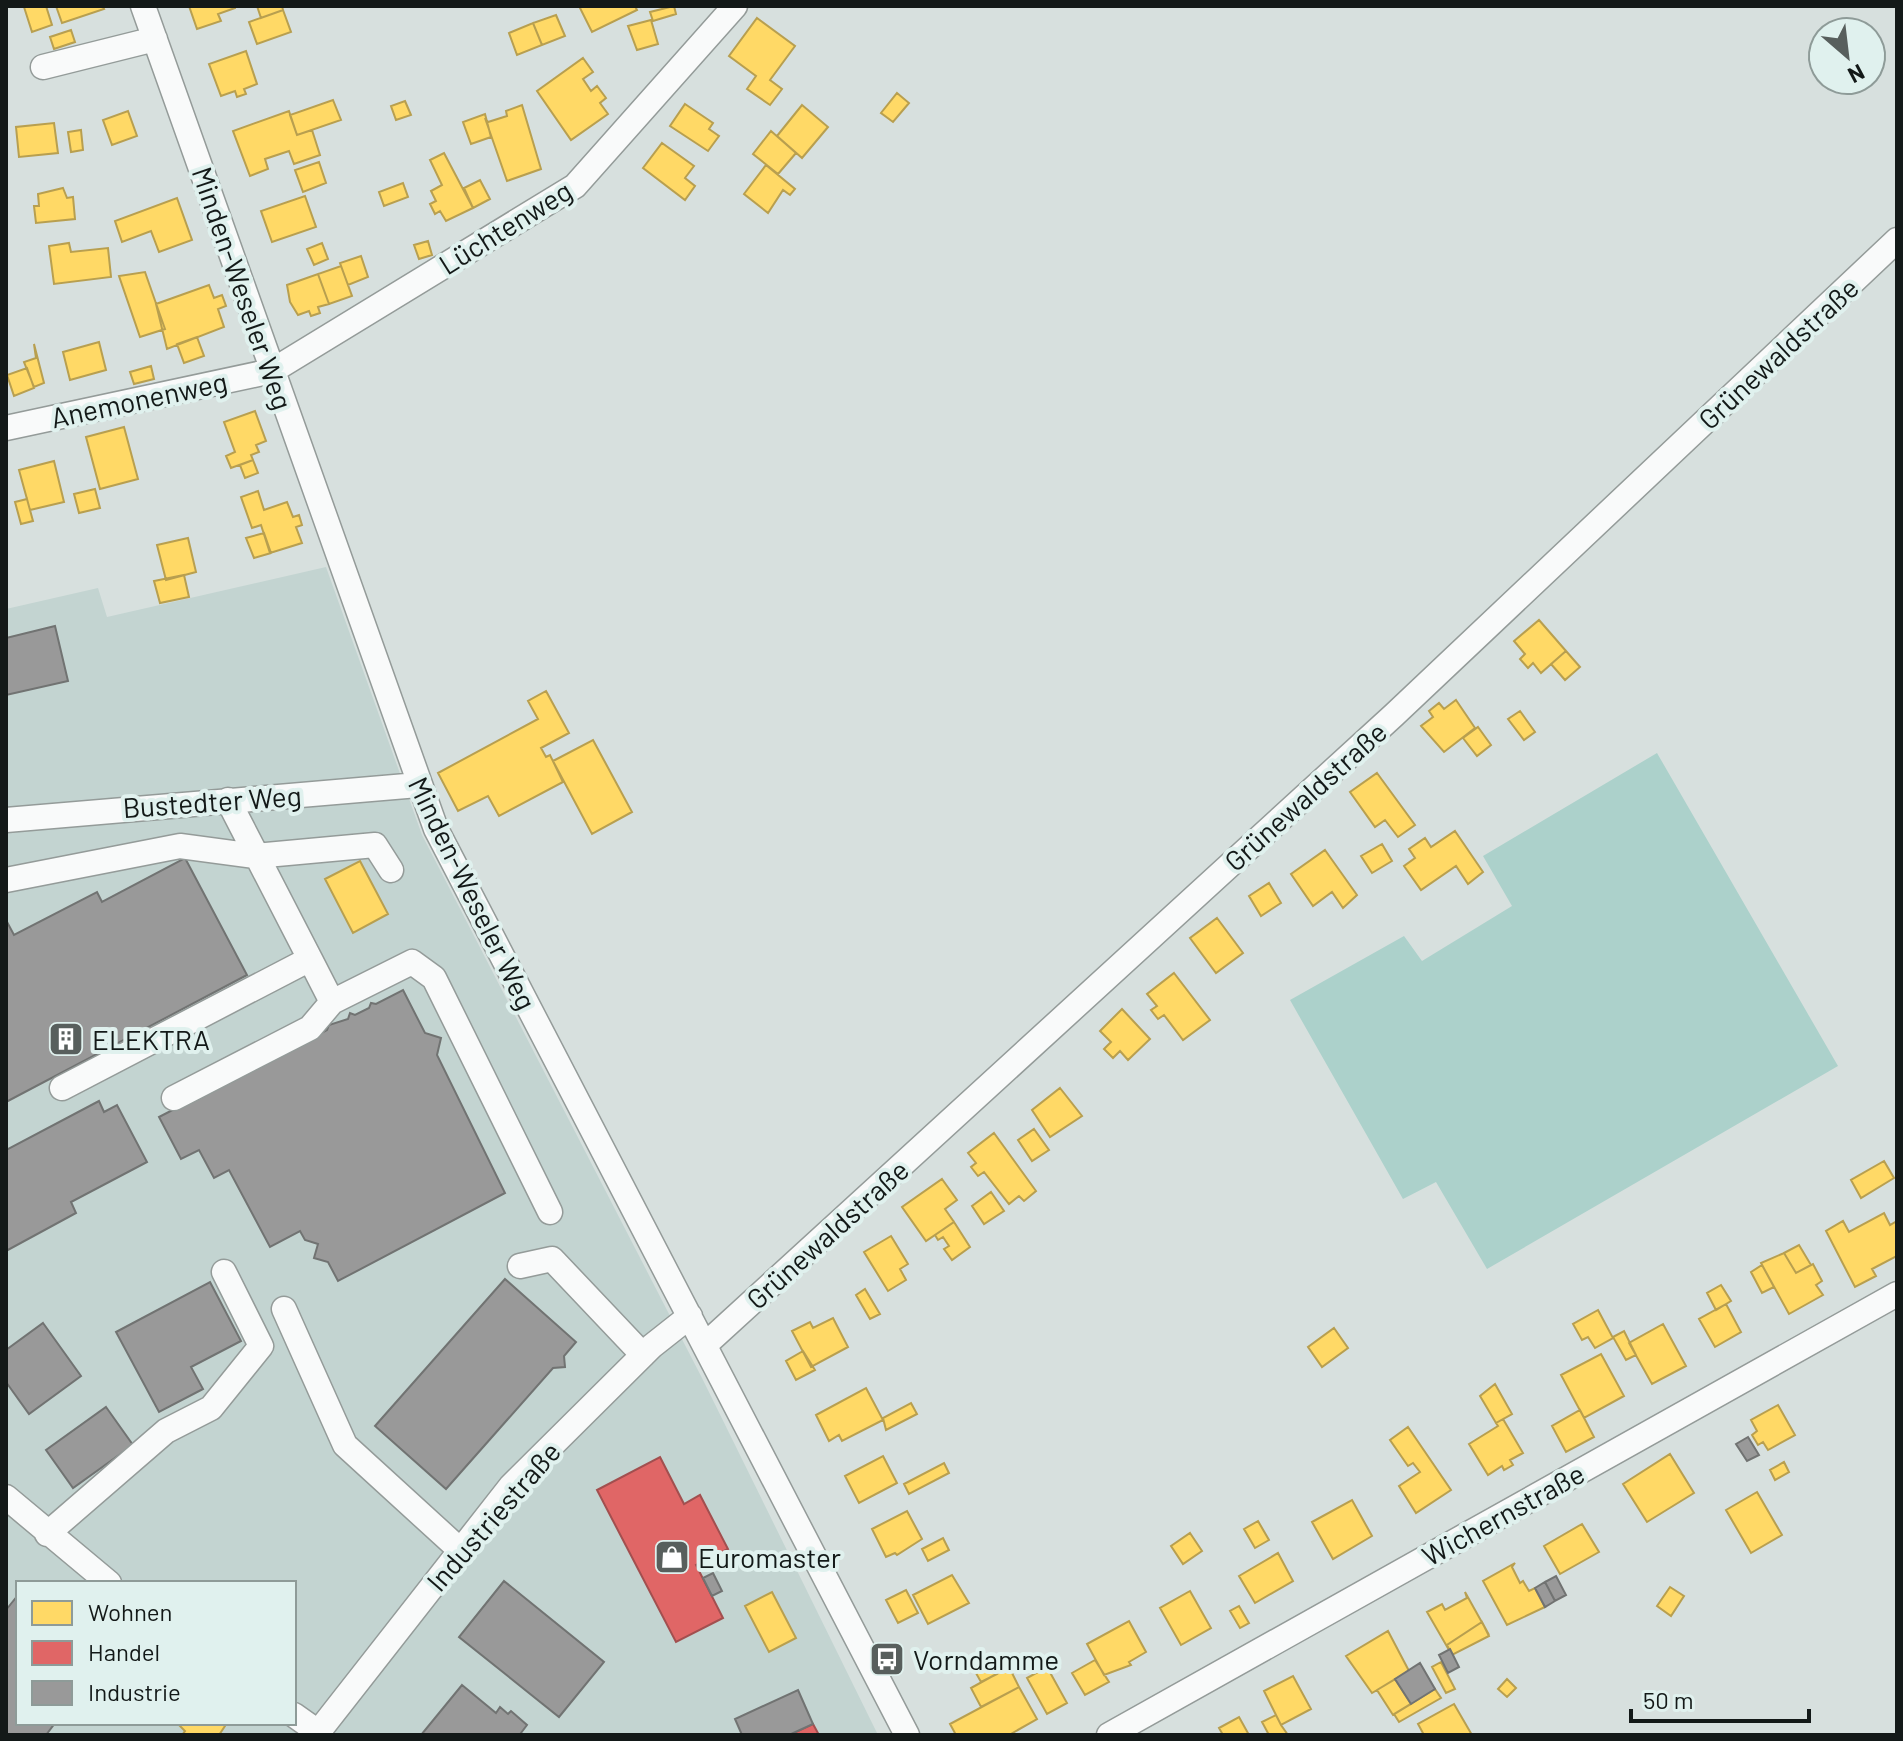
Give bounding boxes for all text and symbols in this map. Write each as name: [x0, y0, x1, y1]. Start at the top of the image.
north arrow: [1807, 16, 1887, 96]
text: N: [1844, 60, 1869, 89]
street label: Minden-Weseler Weg: [185, 162, 301, 414]
street label: Lüchtenweg: [432, 173, 578, 281]
street label: Grünewaldstraße: [1691, 270, 1865, 436]
street label: Anemonenweg: [48, 364, 230, 434]
street label: Grünewaldstraße: [1217, 714, 1393, 878]
street label: Minden-Weseler Weg: [402, 771, 544, 1015]
street label: Bustedter Weg: [121, 778, 303, 824]
building icon: ELEKTRA: [47, 1020, 85, 1058]
place label: ELEKTRA: [92, 1022, 210, 1056]
street label: Grünewaldstraße: [739, 1152, 915, 1316]
street label: Industriestraße: [419, 1434, 567, 1598]
street label: Wichernstraße: [1416, 1455, 1590, 1573]
shop icon: Euromaster: [653, 1538, 691, 1576]
place label: Euromaster: [698, 1540, 841, 1574]
legend: [16, 1581, 296, 1725]
text: Wohnen: [88, 1597, 172, 1626]
text: Handel: [88, 1637, 160, 1666]
bus stop icon: Vorndamme: [868, 1640, 906, 1678]
place label: Vorndamme: [913, 1642, 1059, 1676]
scale bar: [1631, 1673, 1809, 1723]
text: Industrie: [88, 1677, 181, 1706]
text: 50 m: [1643, 1685, 1694, 1714]

